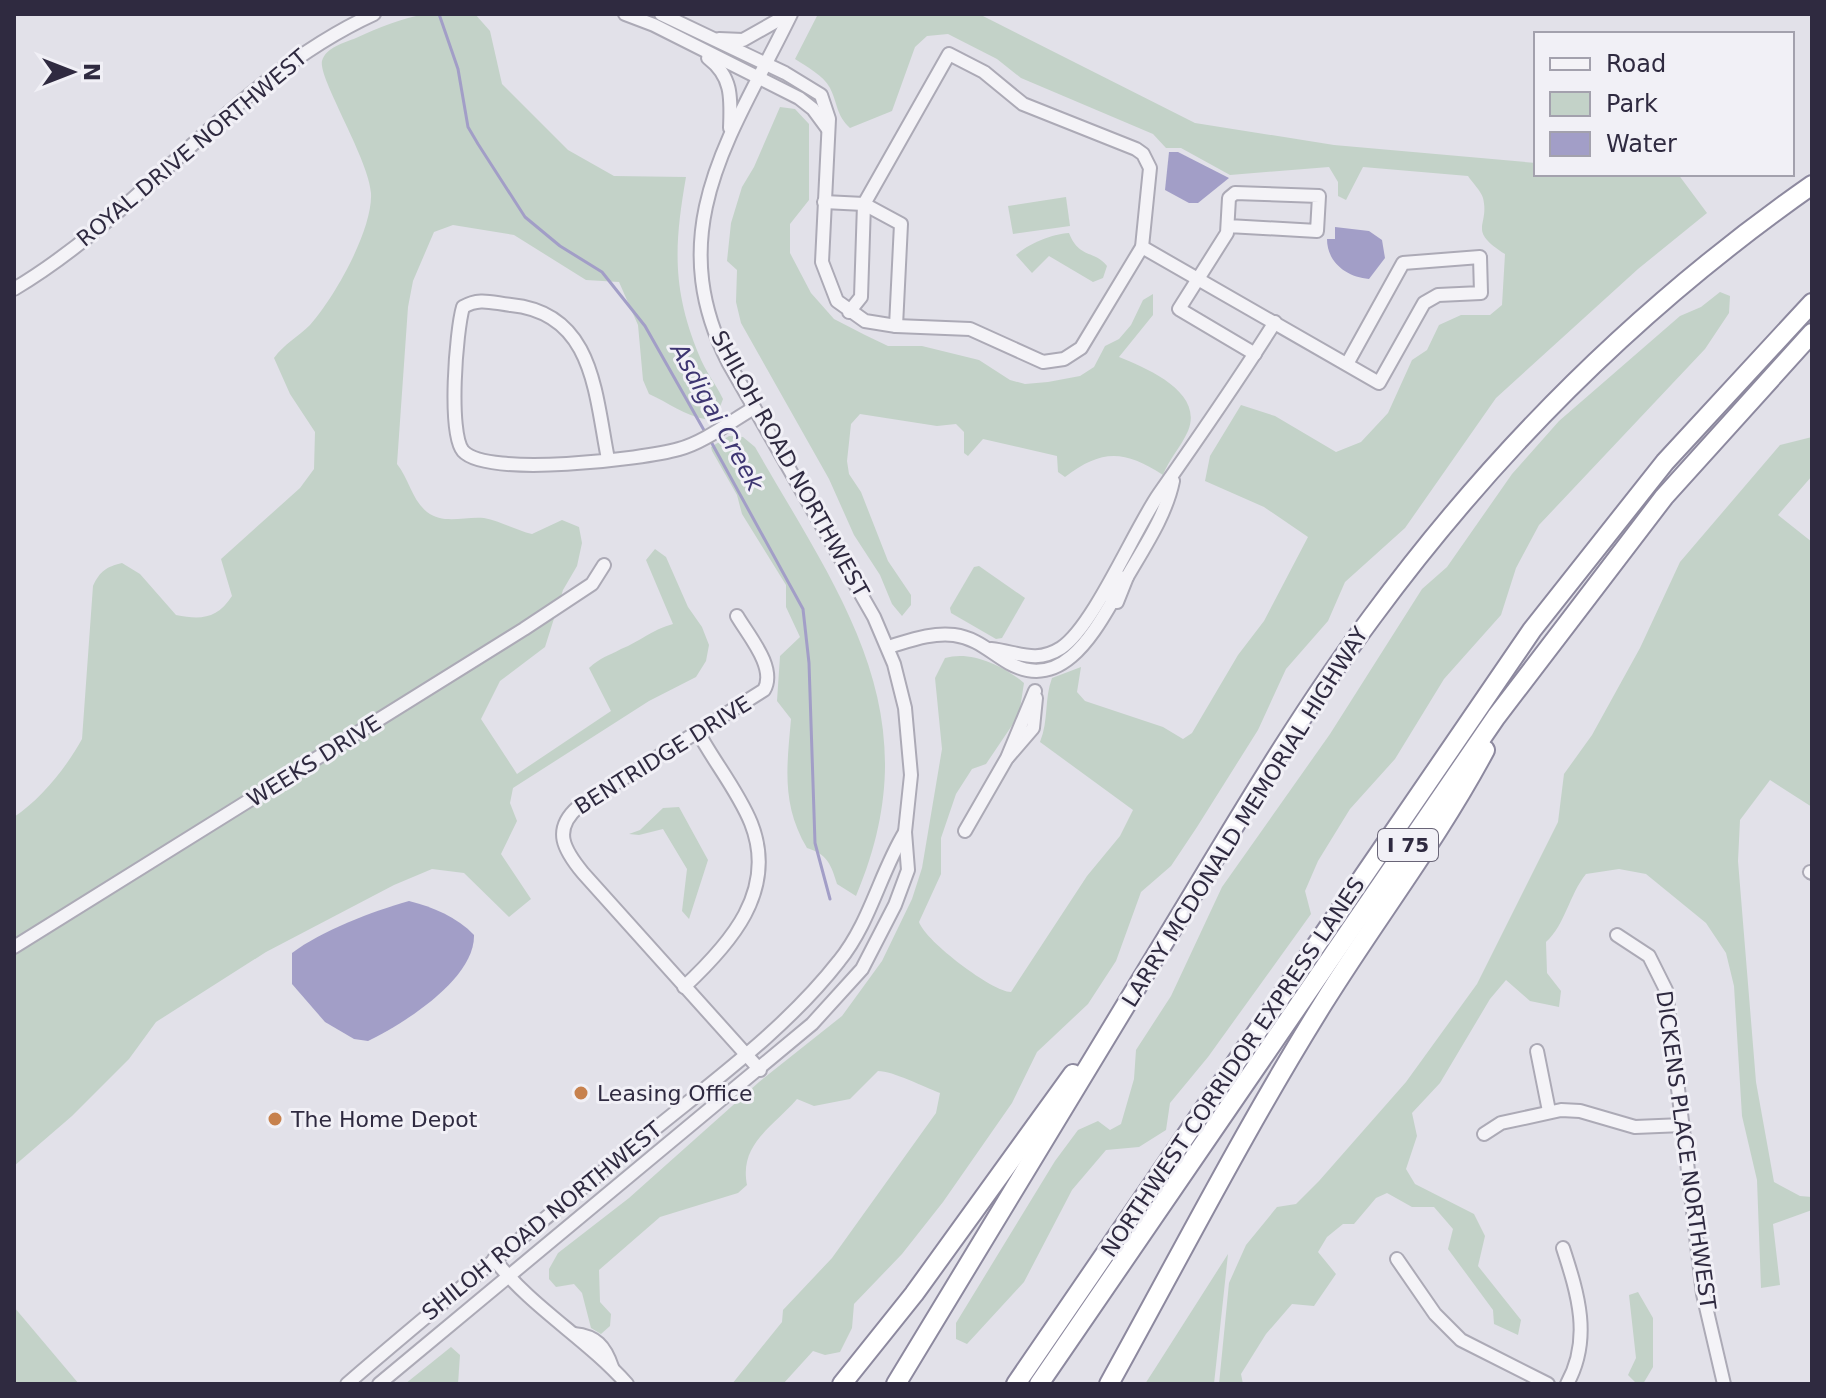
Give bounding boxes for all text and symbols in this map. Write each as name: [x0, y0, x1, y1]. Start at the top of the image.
north arrow: [32, 32, 112, 112]
legend: [1534, 32, 1794, 176]
street label: ROYAL DRIVE NORTHWEST: [71, 44, 313, 252]
text: Road: [1606, 50, 1666, 78]
text: Park: [1606, 90, 1658, 118]
text: Water: [1606, 130, 1677, 158]
street label: SHILOH ROAD NORTHWEST: [706, 326, 874, 602]
water label: Asdigai Creek: [664, 336, 770, 497]
street label: LARRY MCDONALD MEMORIAL HIGHWAY: [1117, 622, 1373, 1011]
street label: BENTRIDGE DRIVE: [570, 691, 756, 819]
street label: WEEKS DRIVE: [243, 710, 385, 812]
road number: I 75: [1378, 829, 1438, 861]
street label: NORTHWEST CORRIDOR EXPRESS LANES: [1096, 873, 1370, 1261]
street label: DICKENS PLACE NORTHWEST: [1651, 989, 1721, 1312]
place label: Leasing Office: [597, 1081, 753, 1106]
marker: Leasing Office: [572, 1084, 590, 1102]
place label: The Home Depot: [290, 1107, 478, 1132]
marker: The Home Depot: [266, 1110, 284, 1128]
street label: SHILOH ROAD NORTHWEST: [417, 1116, 667, 1325]

